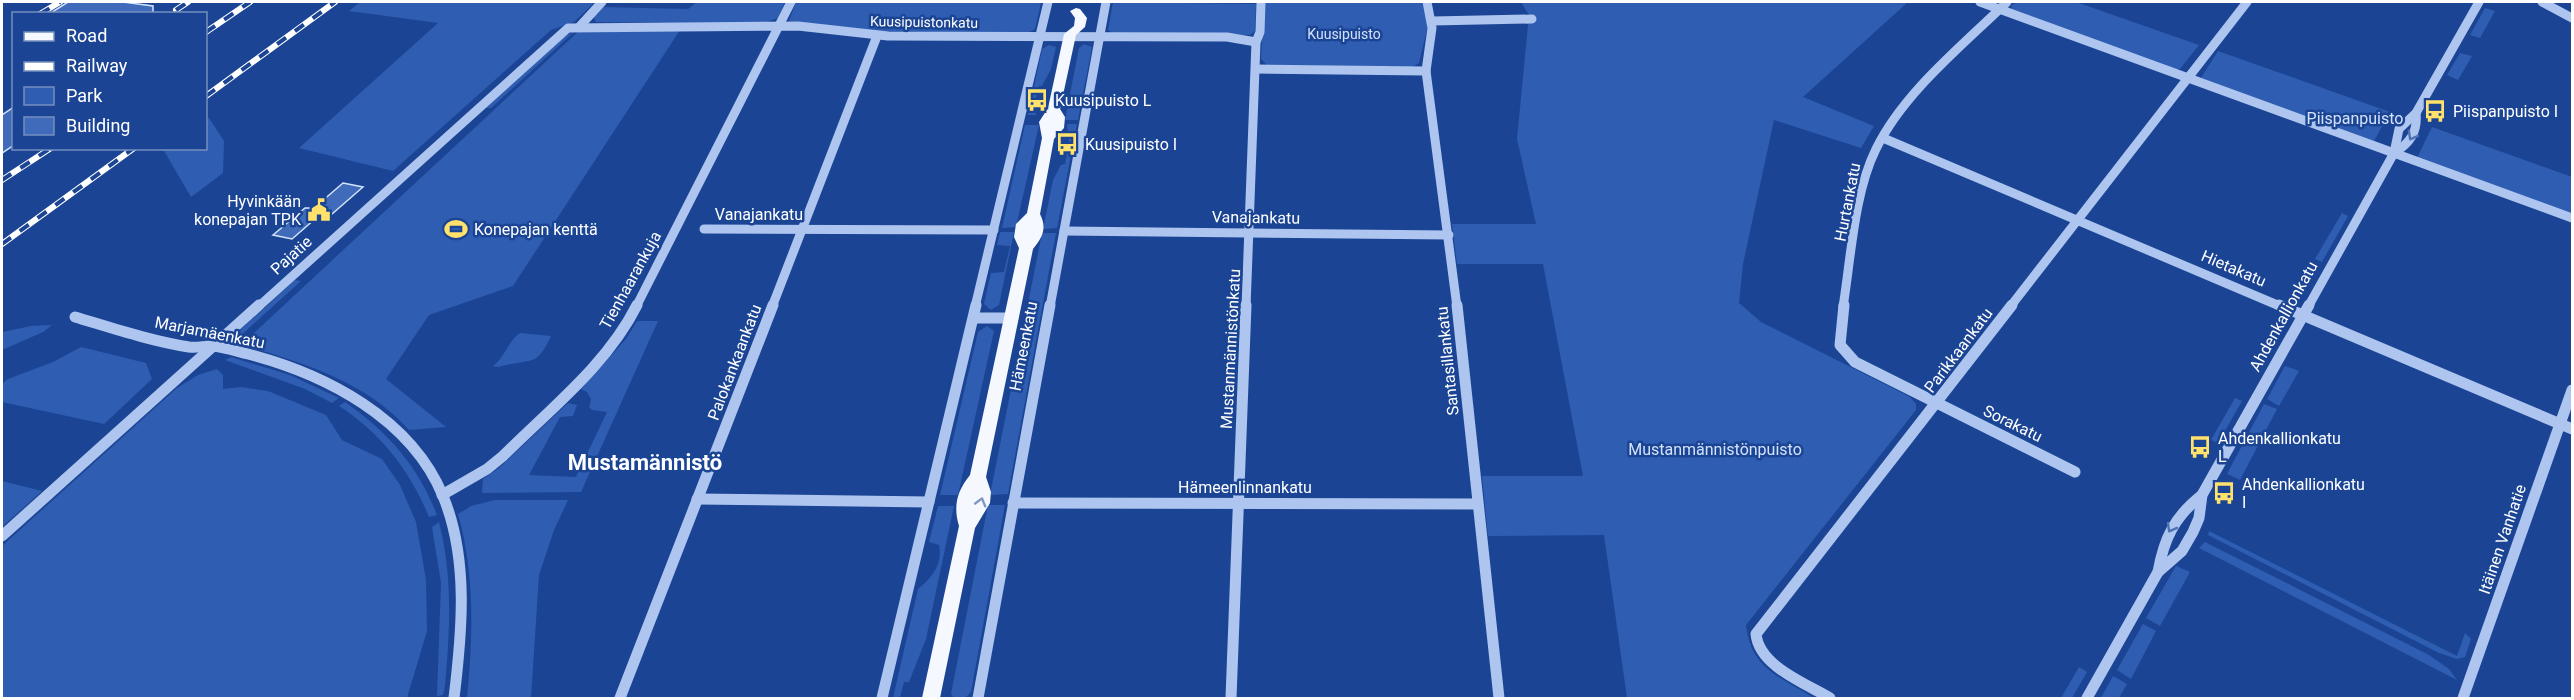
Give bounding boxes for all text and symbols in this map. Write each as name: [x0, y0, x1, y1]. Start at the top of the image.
legend: [12, 12, 207, 150]
street label: Kuusipuistonkatu: [870, 13, 978, 31]
text: Road: [66, 25, 107, 46]
park label: Kuusipuisto: [1307, 26, 1381, 42]
text: Railway: [66, 55, 128, 76]
text: Park: [66, 85, 103, 106]
bus stop icon: Kuusipuisto L: [1024, 87, 1050, 113]
place label: Kuusipuisto L: [1055, 91, 1152, 110]
bus stop icon: Piispanpuisto I: [2422, 98, 2448, 124]
place label: Piispanpuisto I: [2453, 102, 2558, 121]
park label: Piispanpuisto: [2307, 109, 2403, 128]
text: Building: [66, 115, 130, 136]
one-way arrow: [2408, 130, 2419, 140]
bus stop icon: Kuusipuisto I: [1054, 131, 1080, 157]
place label: Kuusipuisto I: [1085, 135, 1177, 154]
street label: Hurtankatu: [1831, 161, 1864, 243]
place label: Hyvinkään konepajan TPK: [194, 192, 302, 229]
public building icon: Hyvinkään konepajan TPK: [306, 197, 332, 223]
street label: Vanajankatu: [715, 205, 803, 224]
street label: Vanajankatu: [1212, 207, 1300, 228]
sports icon: Konepajan kenttä: [443, 216, 469, 242]
place label: Konepajan kenttä: [474, 220, 598, 239]
street label: Tienhaarankuja: [596, 228, 665, 333]
street label: Pajatie: [267, 232, 316, 279]
street label: Hietakatu: [2199, 246, 2269, 291]
street label: Ahdenkallionkatu: [2245, 258, 2322, 375]
street label: Mustanmännistönkatu: [1217, 268, 1244, 430]
street label: Hämeenkatu: [1005, 300, 1041, 392]
street label: Palokankaankatu: [704, 302, 765, 423]
street label: Parikkaankatu: [1920, 304, 1996, 396]
street label: Santasillankatu: [1432, 306, 1463, 416]
street label: Marjamäenkatu: [153, 313, 266, 352]
street label: Sorakatu: [1980, 401, 2045, 446]
place label: Ahdenkallionkatu L: [2218, 429, 2341, 466]
bus stop icon: Ahdenkallionkatu L: [2187, 434, 2213, 460]
park label: Mustanmännistönpuisto: [1628, 440, 1802, 459]
district label: Mustamännistö: [568, 450, 722, 475]
place label: Ahdenkallionkatu I: [2242, 475, 2365, 512]
street label: Hämeenlinnankatu: [1178, 478, 1312, 497]
bus stop icon: Ahdenkallionkatu I: [2211, 480, 2237, 506]
street label: Itäinen Vanhatie: [2475, 482, 2530, 597]
one-way arrow: [974, 498, 986, 508]
one-way arrow: [2166, 522, 2178, 532]

